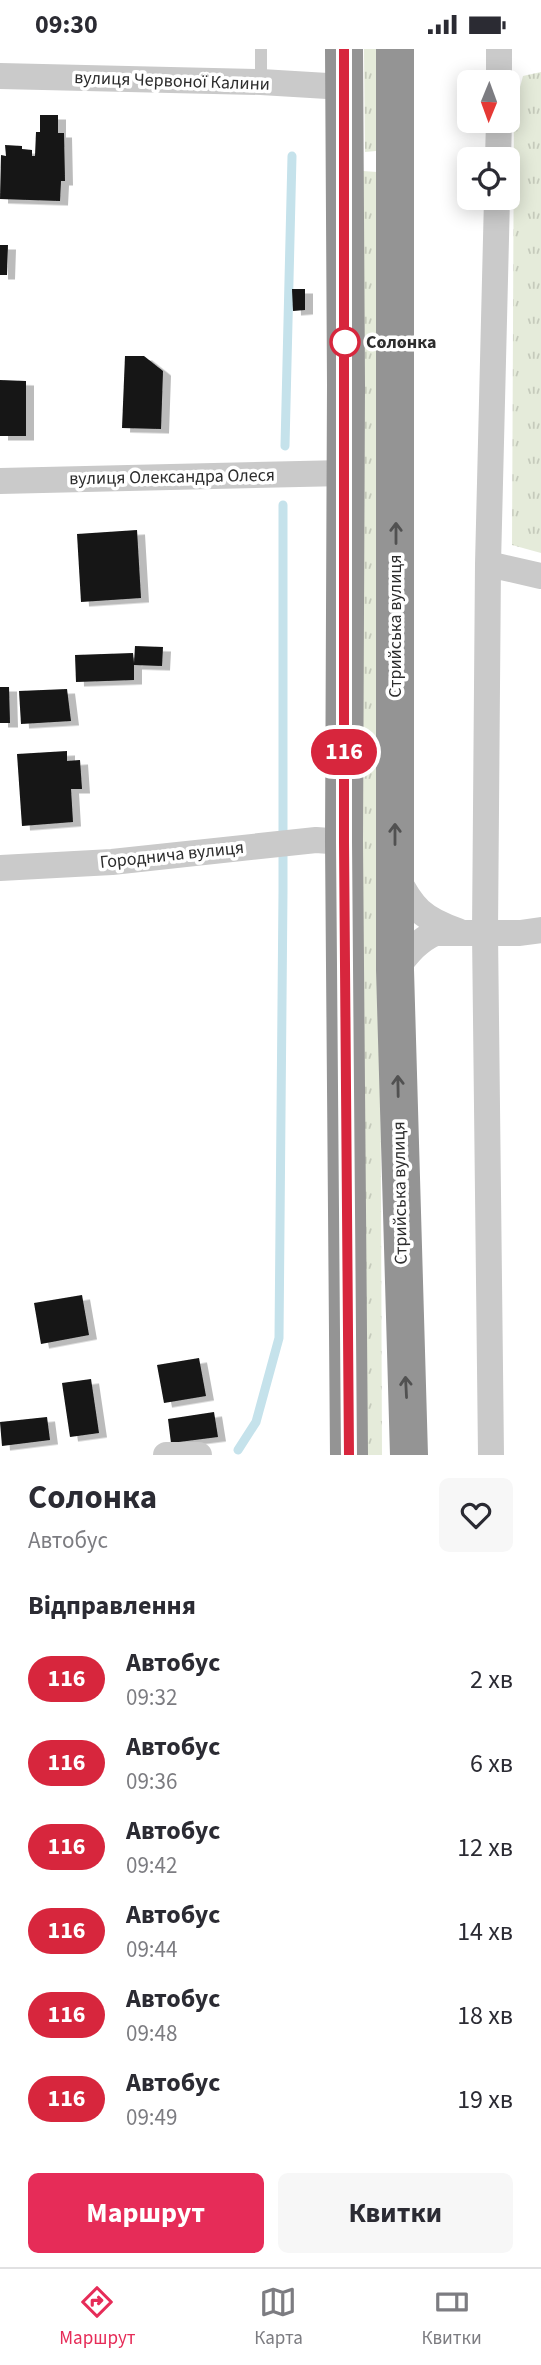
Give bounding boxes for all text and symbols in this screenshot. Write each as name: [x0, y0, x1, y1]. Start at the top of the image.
text: 09:30: [35, 6, 98, 43]
street label: вулиця Червоної Калини: [74, 65, 270, 97]
north arrow: [457, 70, 520, 133]
map controls: [457, 70, 520, 210]
button: locate: [457, 147, 520, 210]
marker: Солонка: [330, 327, 360, 357]
place label: Солонка: [366, 330, 436, 355]
street label: вулиця Олександра Олеся: [69, 463, 275, 491]
one-way arrow: [389, 522, 403, 545]
street label: Стрийська вулиця: [383, 554, 408, 698]
line badge: 116: [304, 729, 384, 775]
text: 116: [325, 734, 363, 769]
one-way arrow: [388, 823, 402, 846]
street label: Городнича вулиця: [99, 835, 245, 875]
one-way arrow: [391, 1075, 404, 1098]
street label: Стрийська вулиця: [386, 1121, 414, 1265]
one-way arrow: [399, 1376, 412, 1399]
text: Солонка: [28, 1474, 157, 1521]
button: heart: [439, 1478, 513, 1552]
text: Автобус: [28, 1524, 108, 1557]
text: Відправлення: [28, 1587, 196, 1624]
text: Автобус: [126, 1644, 220, 1681]
text: 116: [47, 1661, 86, 1696]
text: 2 хв: [470, 1661, 513, 1698]
text: 09:32: [126, 1681, 177, 1714]
text: Автобус: [126, 1728, 220, 1765]
text: 116: [47, 1745, 86, 1780]
text: 6 хв: [470, 1745, 513, 1782]
text: 09:36: [126, 1765, 177, 1798]
text: Автобус: [126, 1812, 220, 1849]
text: 116: [47, 1829, 86, 1864]
text: 12 хв: [457, 1829, 513, 1866]
text: 09:42: [126, 1849, 177, 1882]
text: Автобус: [126, 1896, 220, 1933]
text: 116: [47, 1913, 86, 1948]
text: 14 хв: [457, 1913, 513, 1950]
text: 09:44: [126, 1933, 177, 1966]
text: Автобус: [126, 1980, 220, 2017]
text: 116: [47, 1997, 86, 2032]
text: 18 хв: [457, 1997, 513, 2034]
text: 09:48: [126, 2017, 177, 2050]
text: Автобус: [126, 2064, 220, 2101]
text: 116: [47, 2081, 86, 2116]
text: 19 хв: [457, 2081, 513, 2118]
text: 09:49: [126, 2101, 177, 2134]
button: Маршрут: [28, 2173, 264, 2253]
button: Квитки: [278, 2173, 513, 2253]
tab: Маршрут: [59, 2283, 136, 2352]
tab: Карта: [254, 2283, 303, 2352]
tab: Квитки: [421, 2283, 482, 2352]

